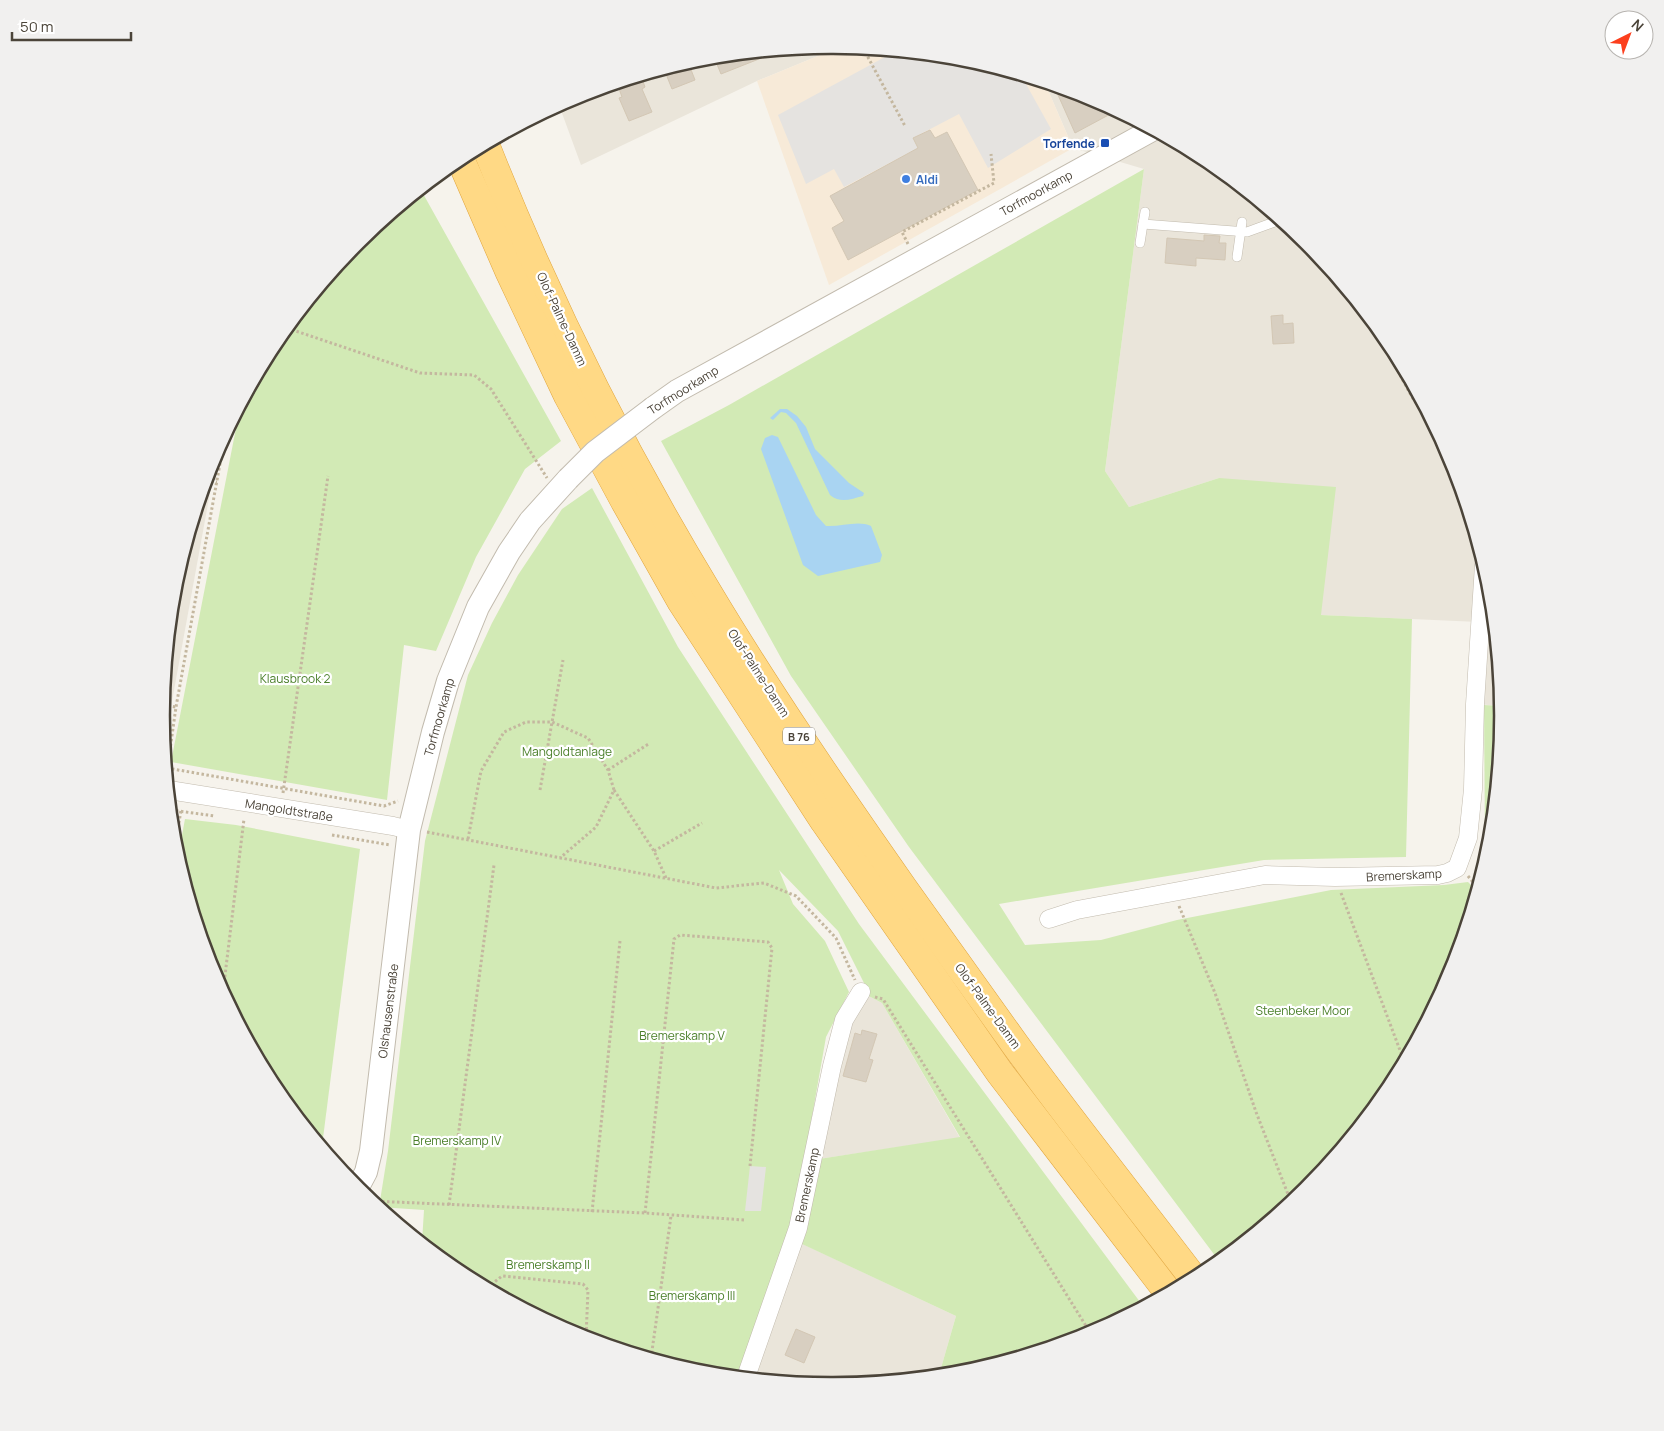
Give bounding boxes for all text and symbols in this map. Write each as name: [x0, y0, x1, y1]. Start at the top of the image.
scale bar: [12, 10, 131, 42]
north arrow: [1604, 10, 1654, 60]
text: N: [1628, 15, 1648, 35]
text: 50 m: [20, 16, 54, 37]
place label: Torfende: [1043, 135, 1095, 152]
marker: Torfende: [1099, 137, 1111, 149]
street label: Torfmoorkamp: [997, 166, 1075, 220]
place label: Aldi: [916, 171, 938, 188]
marker: Aldi: [900, 173, 912, 185]
street label: Olof-Palme-Damm: [533, 269, 591, 369]
street label: Torfmoorkamp: [644, 361, 722, 419]
street label: Olof-Palme-Damm: [724, 626, 794, 720]
park label: Klausbrook 2: [260, 670, 331, 687]
street label: Torfmoorkamp: [420, 676, 458, 758]
road number: B 76: [783, 728, 815, 744]
park label: Mangoldtanlage: [522, 743, 612, 760]
street label: Mangoldtstraße: [244, 795, 334, 825]
street label: Bremerskamp: [1366, 865, 1442, 885]
street label: Olof-Palme-Damm: [951, 960, 1025, 1052]
street label: Olshausenstraße: [374, 963, 402, 1059]
park label: Steenbeker Moor: [1255, 1002, 1351, 1019]
park label: Bremerskamp V: [639, 1027, 725, 1044]
park label: Bremerskamp IV: [413, 1132, 502, 1149]
street label: Bremerskamp: [791, 1146, 823, 1224]
park label: Bremerskamp II: [506, 1256, 590, 1273]
park label: Bremerskamp III: [649, 1287, 735, 1304]

